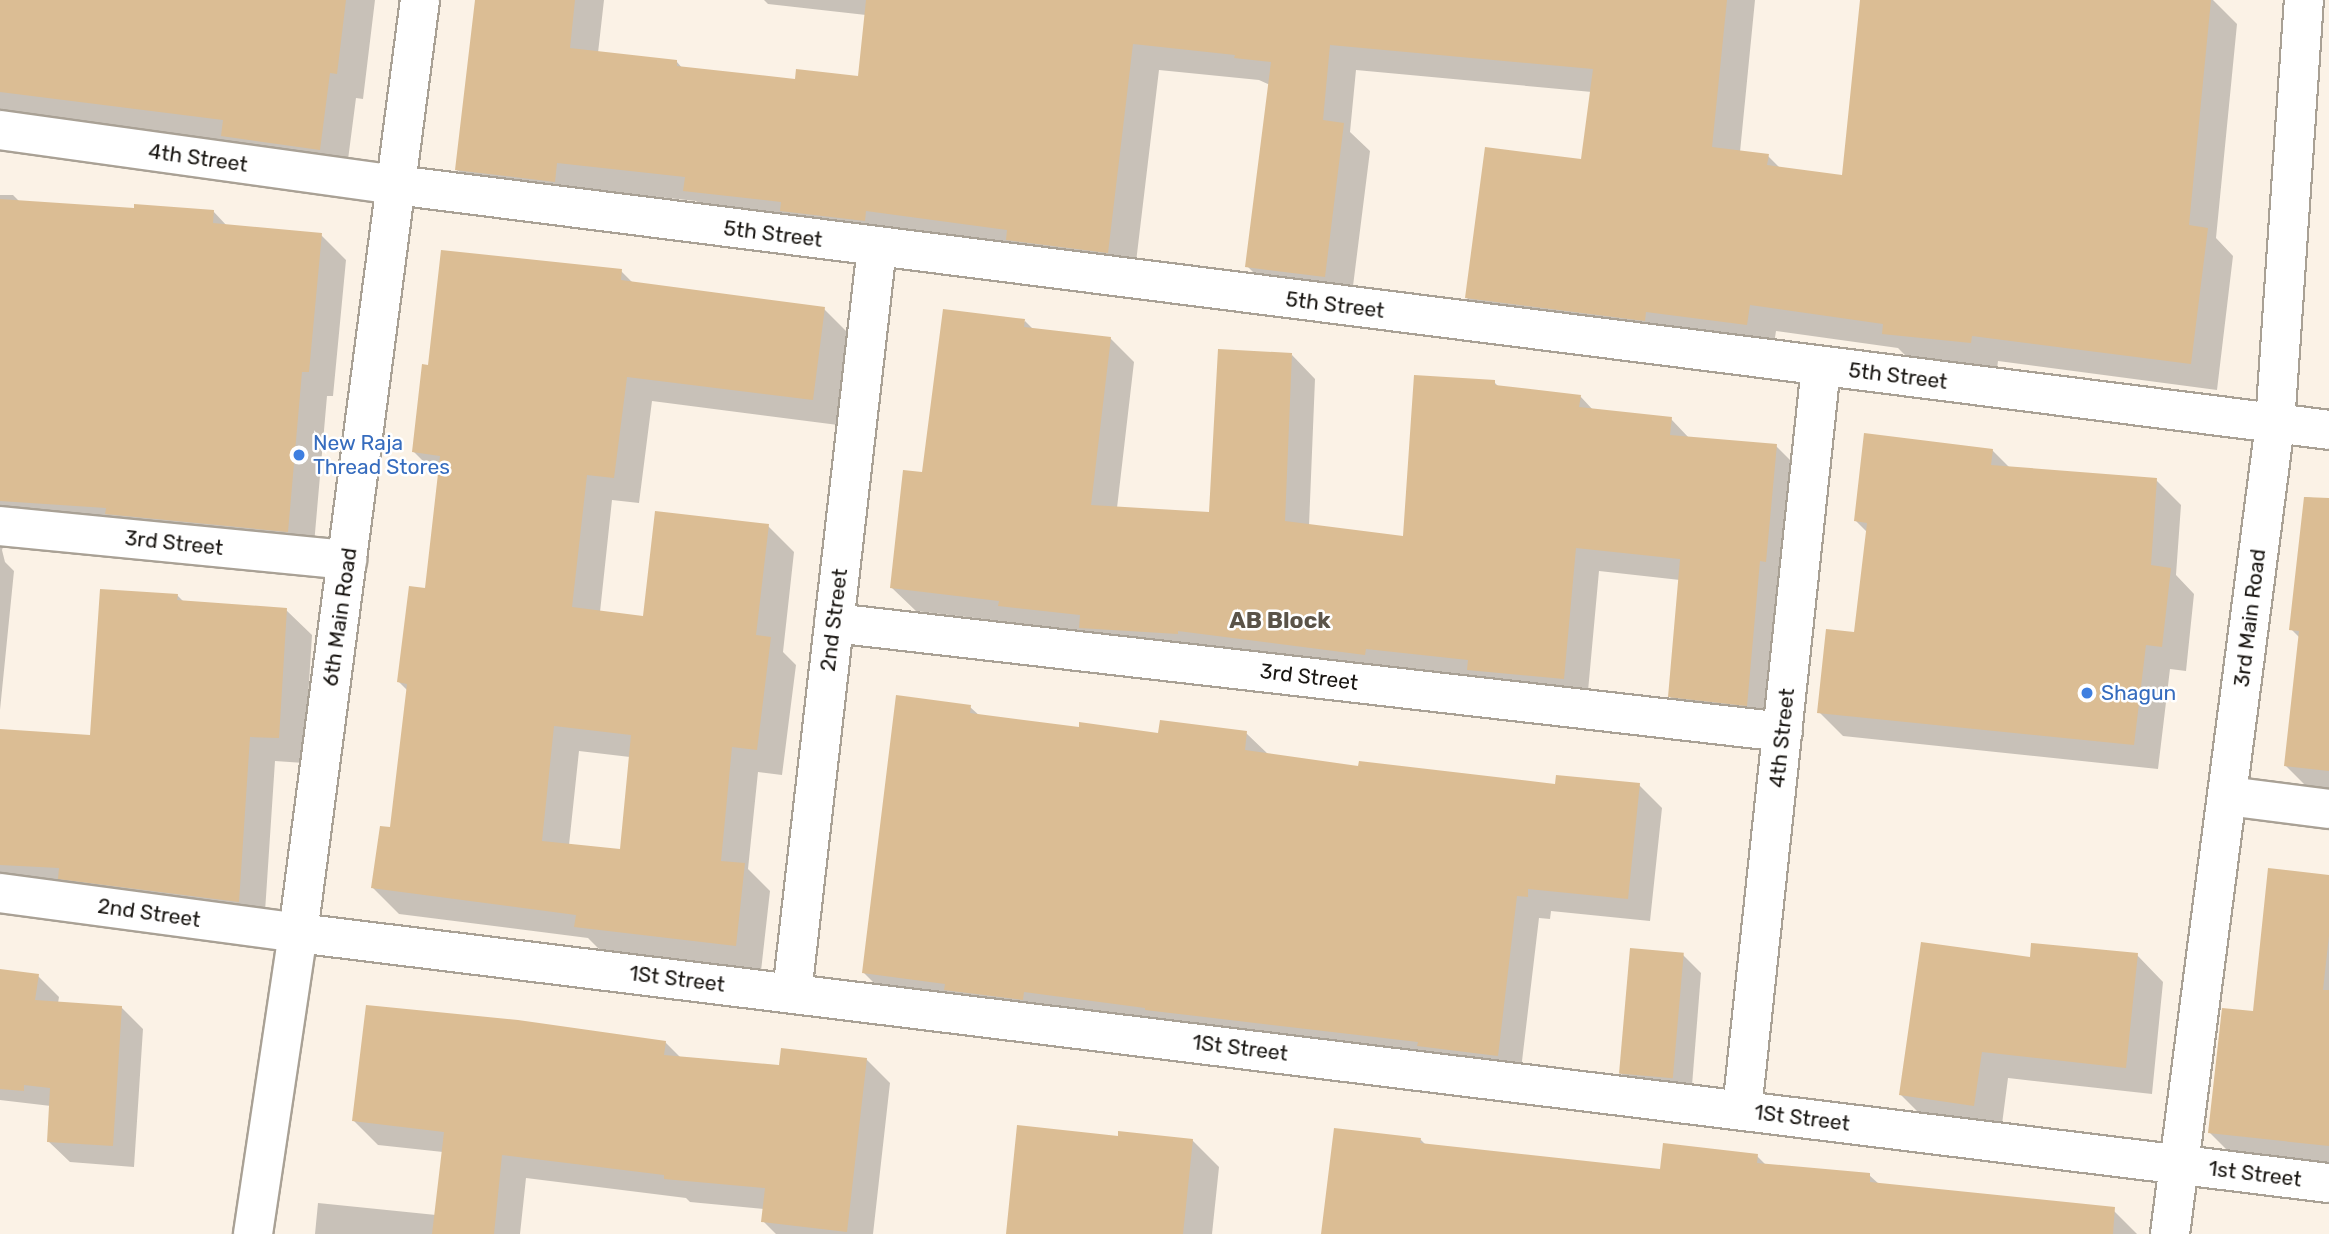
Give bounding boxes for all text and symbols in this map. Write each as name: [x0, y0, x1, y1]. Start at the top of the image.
street label: 4th Street: [147, 139, 249, 177]
street label: 5th Street: [722, 215, 824, 253]
street label: 5th Street: [1284, 286, 1386, 324]
street label: 5th Street: [1847, 357, 1949, 395]
place label: New Raja Thread Stores: [313, 430, 450, 480]
marker: New Raja Thread Stores: [291, 447, 307, 463]
street label: 3rd Street: [124, 525, 224, 561]
street label: 6th Main Road: [318, 546, 362, 688]
street label: 3rd Main Road: [2229, 547, 2271, 689]
street label: 2nd Street: [815, 567, 853, 673]
district label: AB Block: [1229, 606, 1331, 634]
street label: 3rd Street: [1258, 658, 1360, 696]
place label: Shagun: [2101, 680, 2176, 706]
marker: Shagun: [2079, 685, 2095, 701]
street label: 4th Street: [1764, 687, 1800, 789]
street label: 2nd Street: [96, 893, 202, 933]
street label: 1St Street: [628, 961, 726, 997]
street label: 1St Street: [1191, 1030, 1289, 1066]
street label: 1St Street: [1753, 1100, 1851, 1136]
street label: 1st Street: [2207, 1156, 2303, 1192]

